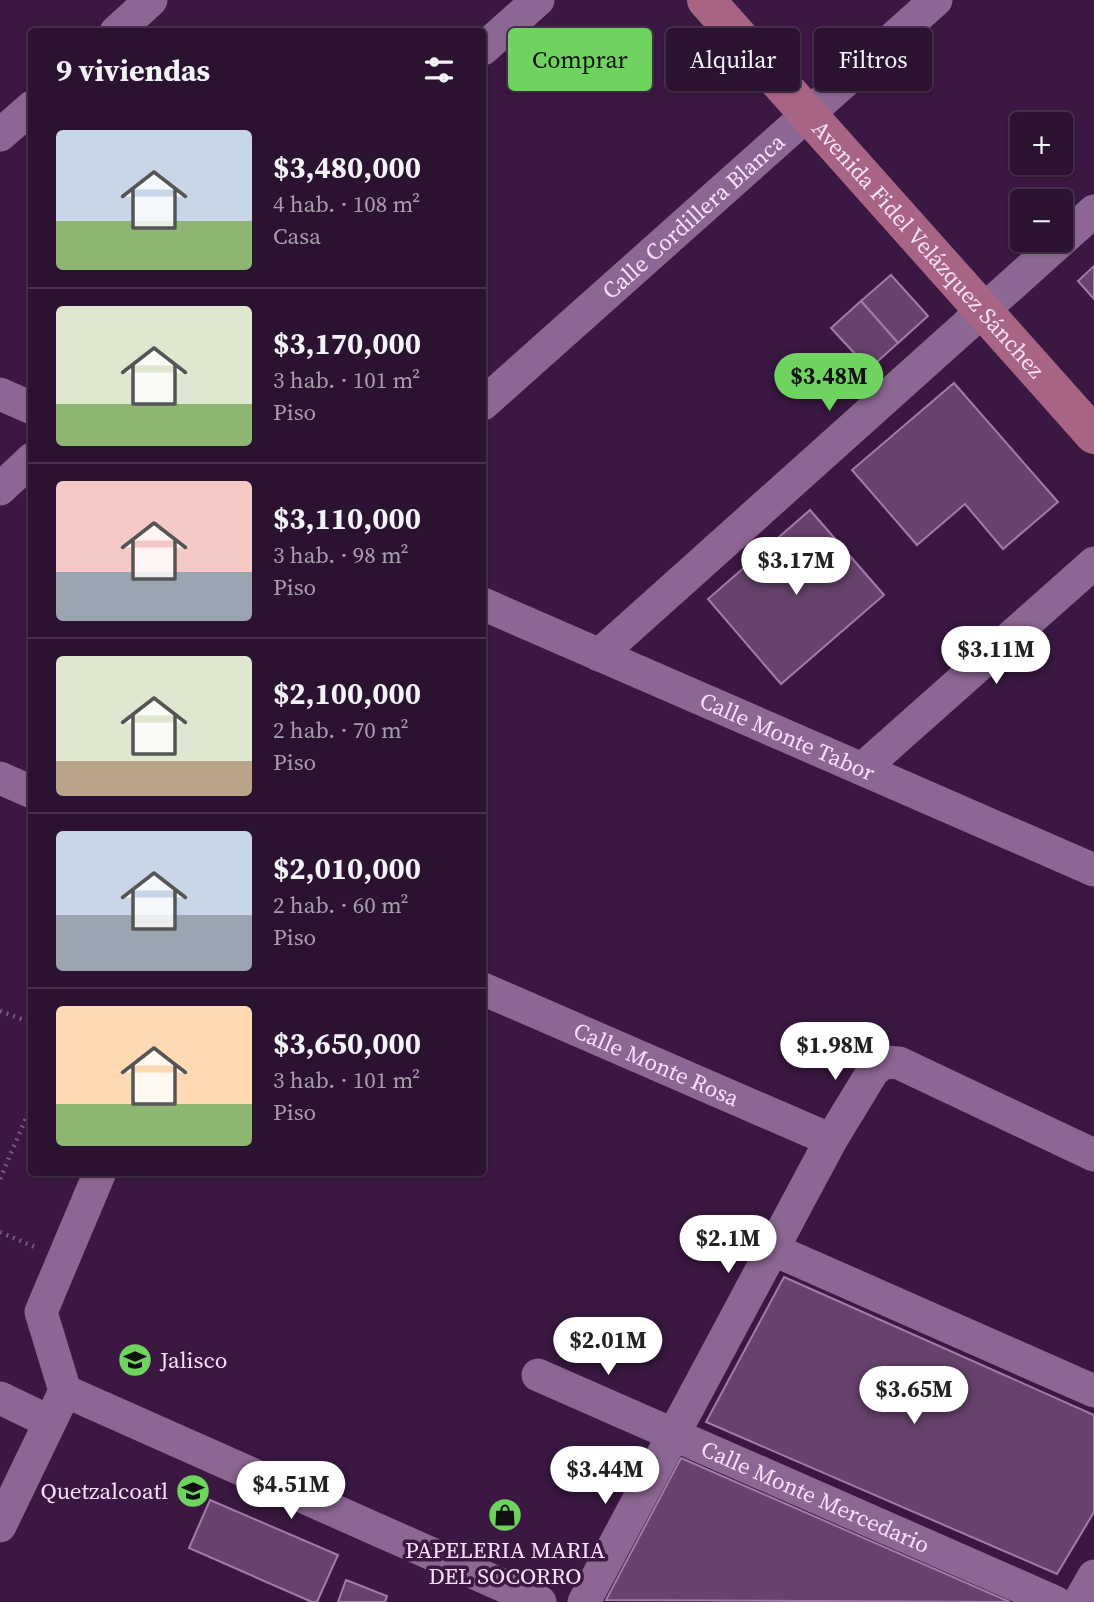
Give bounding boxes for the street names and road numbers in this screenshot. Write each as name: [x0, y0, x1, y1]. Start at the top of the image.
street label: Avenida Fidel Velázquez Sánchez: [805, 113, 1052, 385]
street label: Calle Cordillera Blanca: [595, 126, 792, 306]
street label: Calle Monte Tabor: [695, 684, 880, 789]
street label: Calle Monte Rosa: [569, 1014, 744, 1114]
street label: Calle Monte Mercedario: [696, 1433, 935, 1561]

